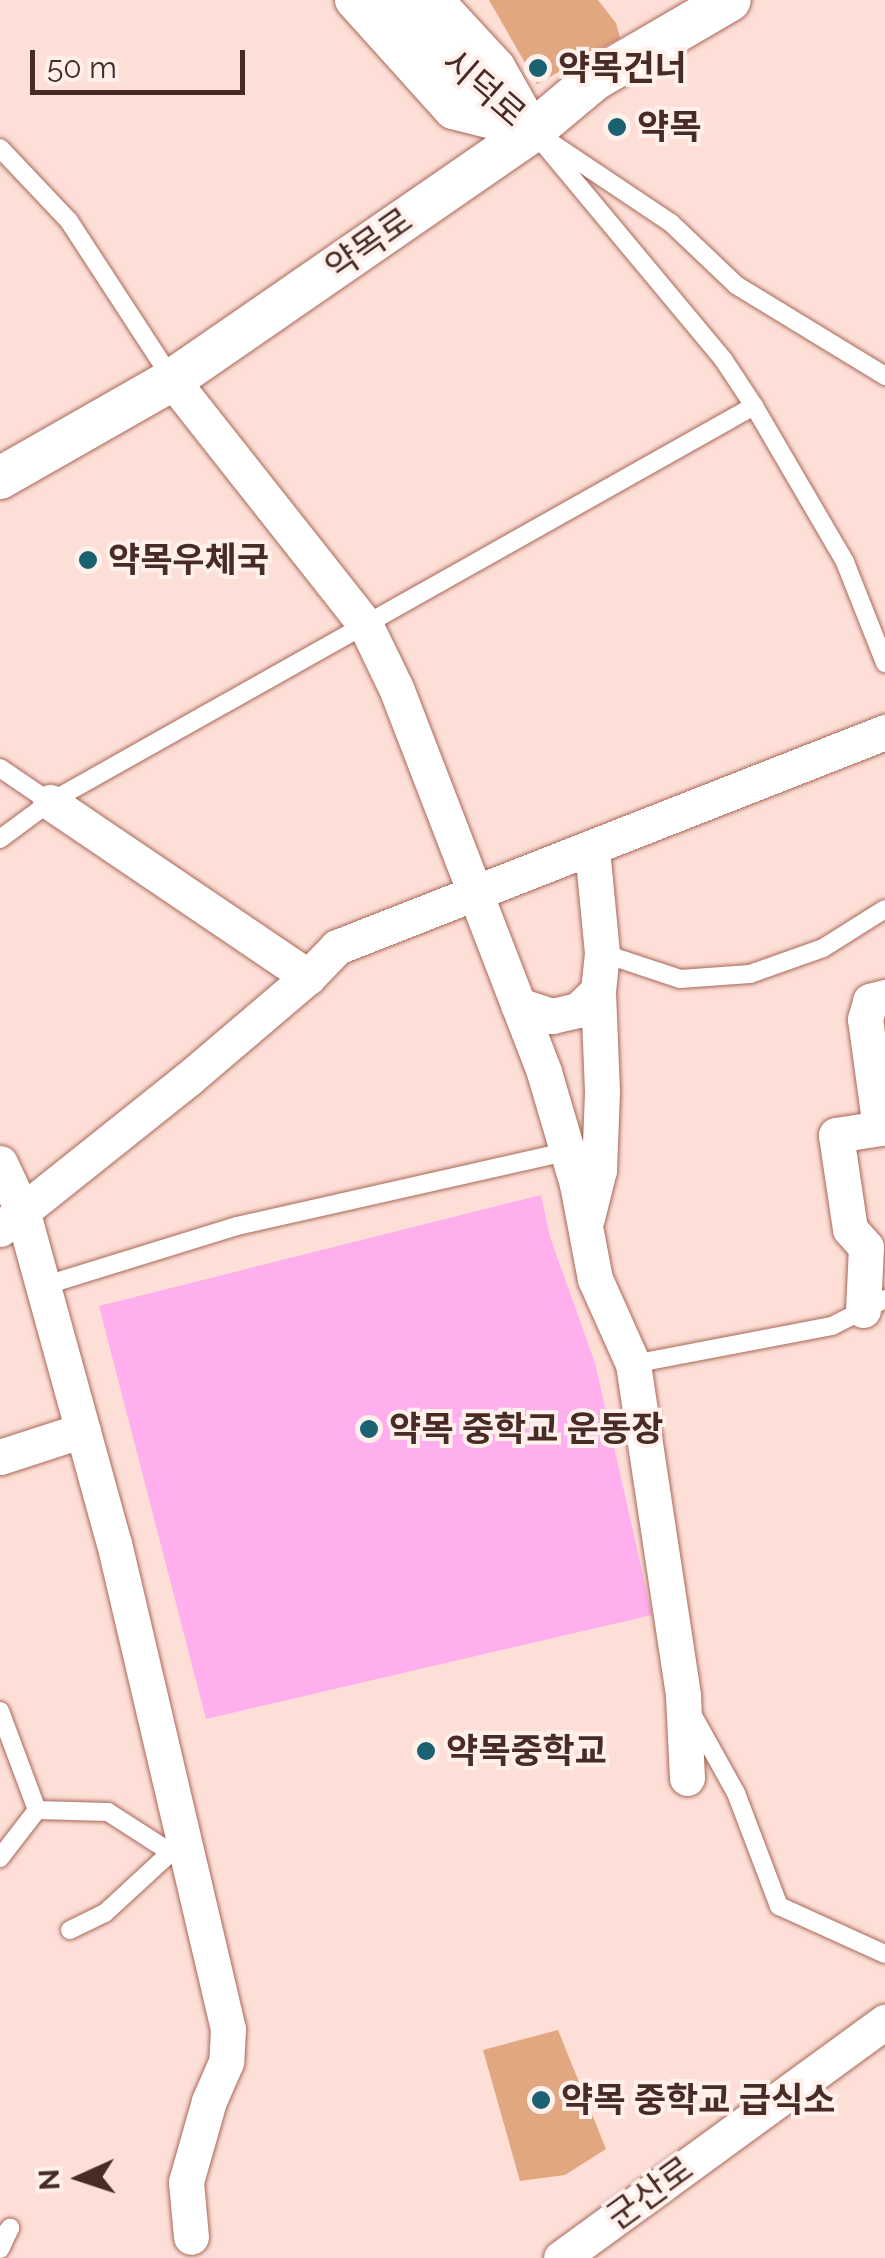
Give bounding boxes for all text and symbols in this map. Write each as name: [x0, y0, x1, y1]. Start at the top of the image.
scale bar: [35, 30, 250, 92]
street label: 시덕로: [434, 40, 534, 136]
place label: 약목건너: [558, 47, 687, 89]
text: 50 m: [47, 50, 117, 85]
marker: 약목건너: [527, 57, 549, 79]
place label: 약목: [637, 106, 701, 148]
marker: 약목: [606, 116, 628, 138]
street label: 약목로: [317, 199, 421, 289]
place label: 약목우체국: [108, 539, 269, 581]
marker: 약목우체국: [77, 549, 99, 571]
place label: 약목 중학교 운동장: [389, 1408, 663, 1450]
marker: 약목 중학교 운동장: [358, 1418, 380, 1440]
place label: 약목중학교: [446, 1730, 607, 1772]
marker: 약목중학교: [415, 1740, 437, 1762]
place label: 약목 중학교 급식소: [561, 2079, 835, 2121]
marker: 약목 중학교 급식소: [530, 2089, 552, 2111]
north arrow: [30, 2128, 130, 2228]
street label: 군산로: [599, 2148, 701, 2238]
text: N: [33, 2168, 67, 2191]

